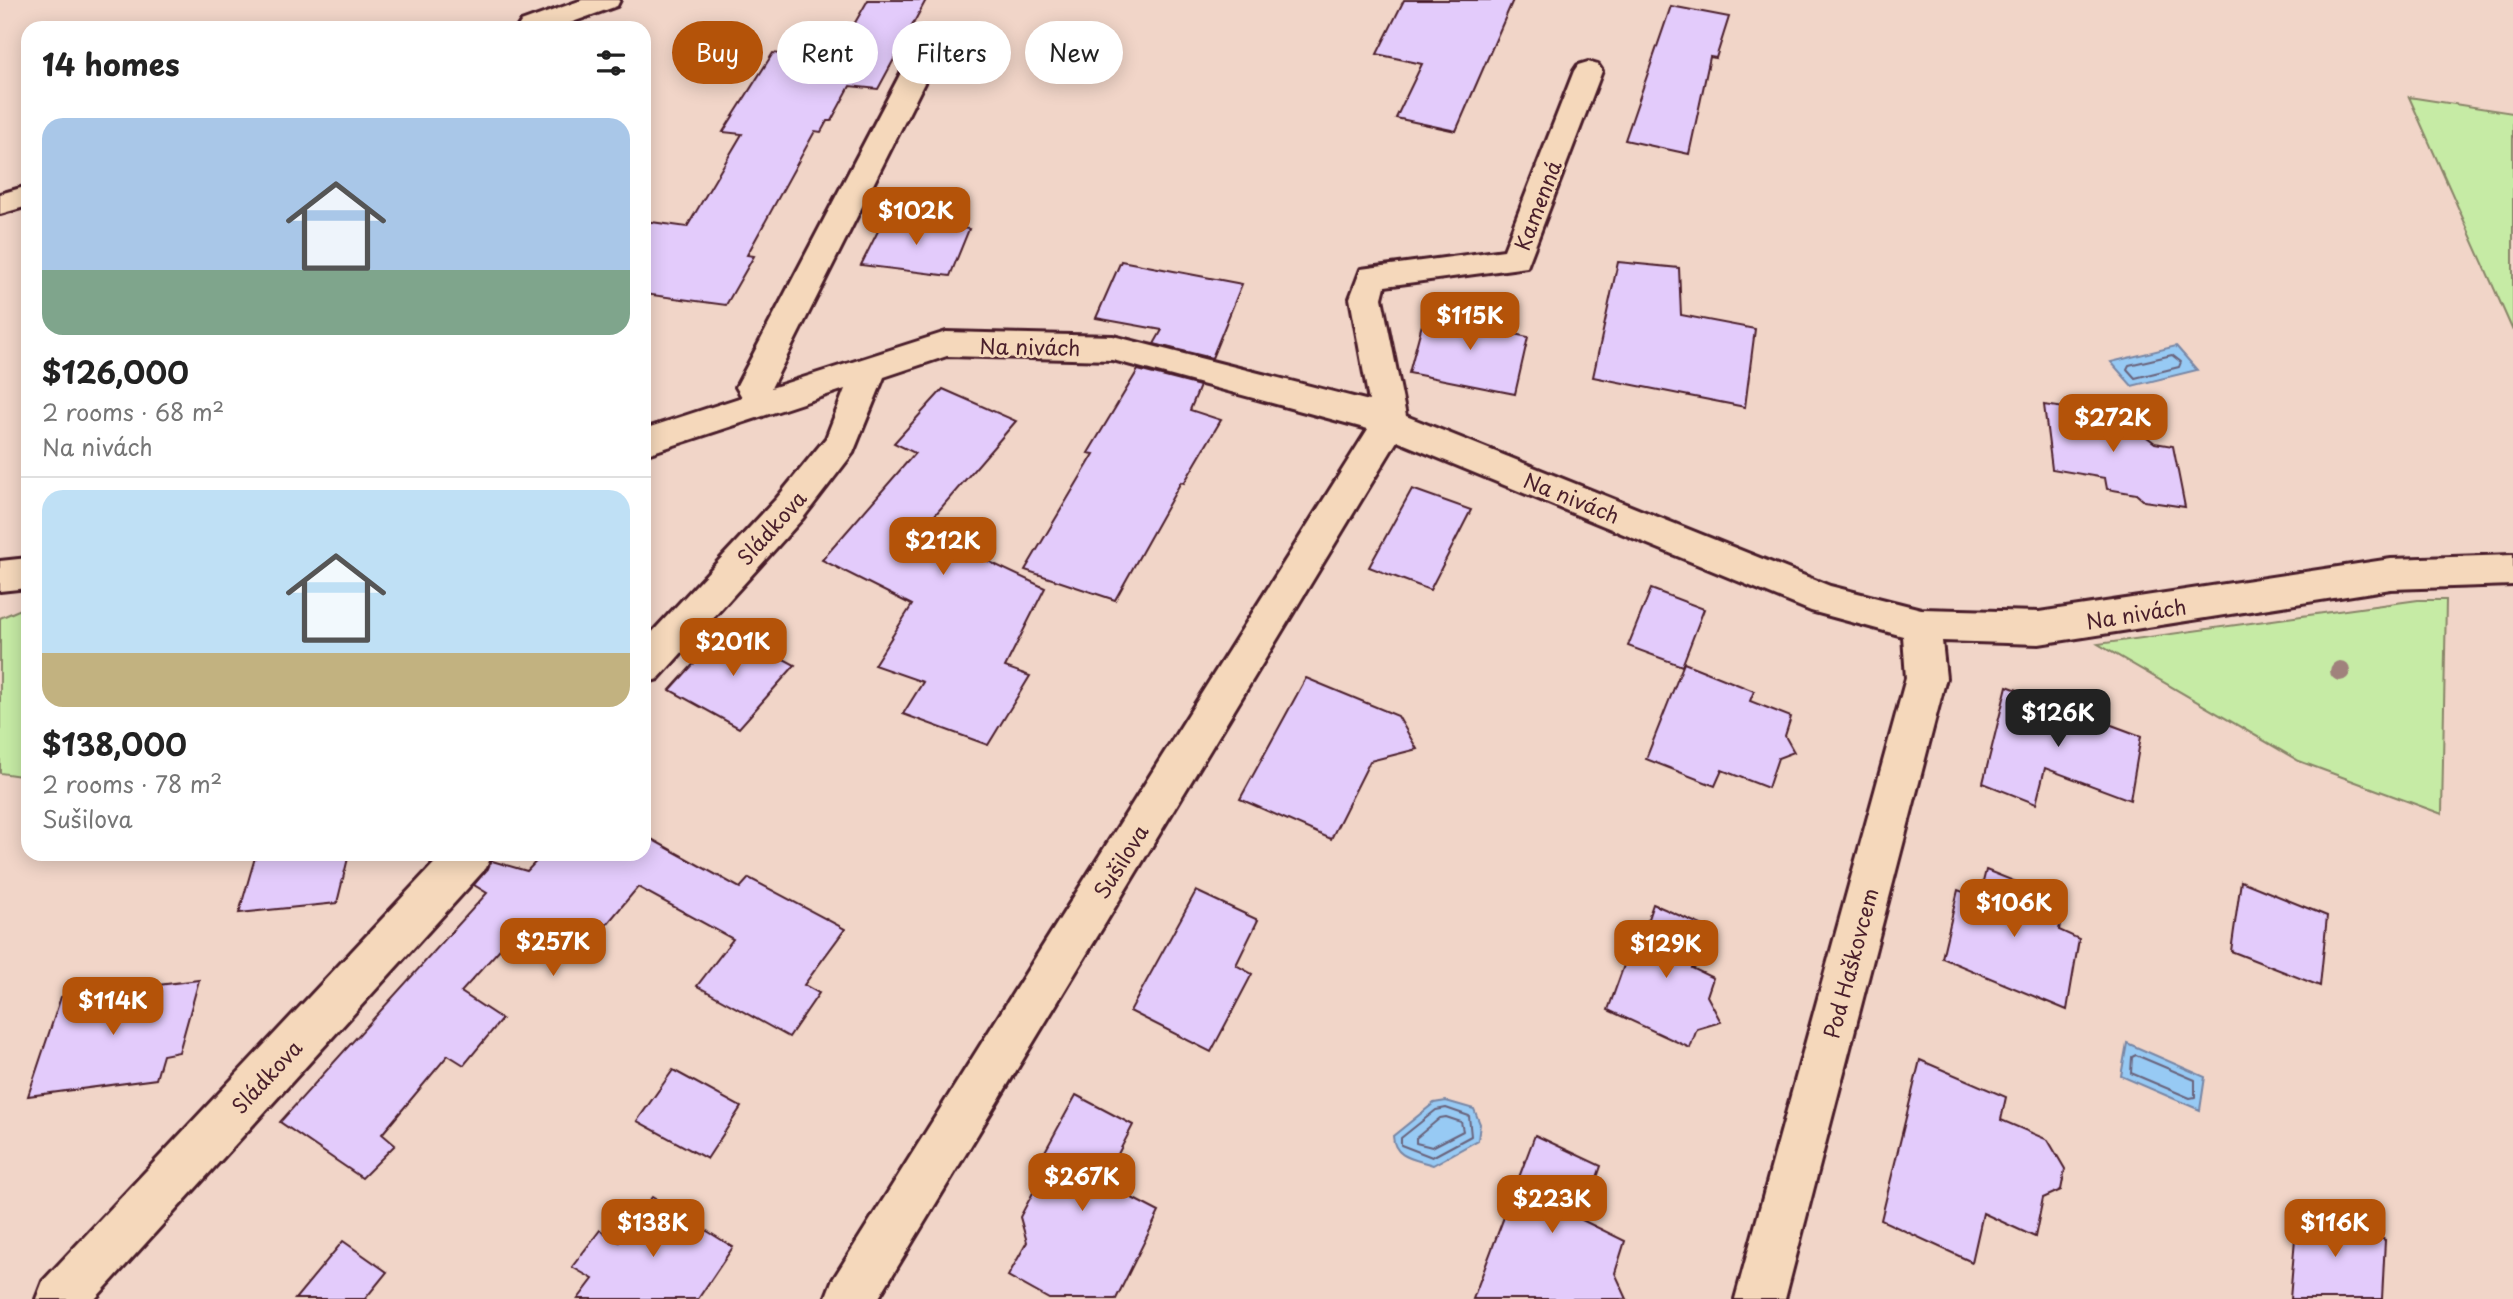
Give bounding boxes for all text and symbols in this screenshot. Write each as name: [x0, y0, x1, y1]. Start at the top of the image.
chip: Buy: [672, 21, 763, 84]
chip: Rent: [777, 21, 878, 84]
chip: Filters: [892, 21, 1011, 84]
chip: New: [1025, 21, 1123, 84]
text: 14 homes: [42, 41, 180, 86]
icon: filters: [592, 44, 630, 82]
street label: Kamenná: [1505, 155, 1569, 255]
icon: home: [273, 163, 399, 289]
pin: $102K: [867, 188, 965, 247]
text: $102K: [878, 192, 954, 227]
pin: $115K: [1421, 292, 1519, 352]
text: $115K: [1436, 297, 1504, 332]
street label: Na nivách: [979, 329, 1081, 363]
text: $126,000: [42, 349, 189, 394]
text: 2 rooms · 68 m²: [42, 394, 224, 429]
pin: $272K: [2064, 394, 2162, 454]
text: $272K: [2075, 399, 2151, 434]
text: Na nivách: [42, 429, 153, 464]
street label: Na nivách: [1519, 463, 1625, 531]
street label: Sládkova: [729, 482, 814, 572]
pin: $212K: [894, 518, 992, 577]
text: $212K: [905, 522, 981, 557]
icon: home: [273, 535, 399, 661]
street label: Na nivách: [2084, 589, 2188, 637]
pin: $201K: [684, 618, 782, 678]
text: $201K: [696, 623, 770, 658]
pin: $126K: [2009, 690, 2107, 749]
text: $126K: [2021, 694, 2095, 729]
text: $138,000: [42, 721, 187, 766]
text: 2 rooms · 78 m²: [42, 766, 222, 801]
text: Sušilova: [42, 801, 133, 836]
street label: Sušilova: [1085, 817, 1156, 905]
pin: $106K: [1965, 880, 2063, 939]
street label: Pod Haškovcem: [1814, 884, 1886, 1042]
text: $106K: [1976, 884, 2052, 919]
pin: $257K: [504, 918, 602, 978]
pin: $129K: [1617, 920, 1715, 980]
text: $257K: [516, 923, 590, 958]
text: $129K: [1630, 925, 1702, 960]
pin: $114K: [64, 978, 162, 1037]
text: $114K: [78, 982, 148, 1017]
street label: Sládkova: [223, 1032, 309, 1120]
pin: $267K: [1033, 1154, 1131, 1213]
text: $267K: [1044, 1158, 1120, 1193]
pin: $223K: [1503, 1176, 1601, 1235]
text: $223K: [1513, 1180, 1591, 1215]
pin: $138K: [604, 1200, 702, 1259]
pin: $116K: [2286, 1200, 2384, 1259]
text: $138K: [617, 1204, 689, 1239]
text: $116K: [2301, 1204, 2369, 1239]

